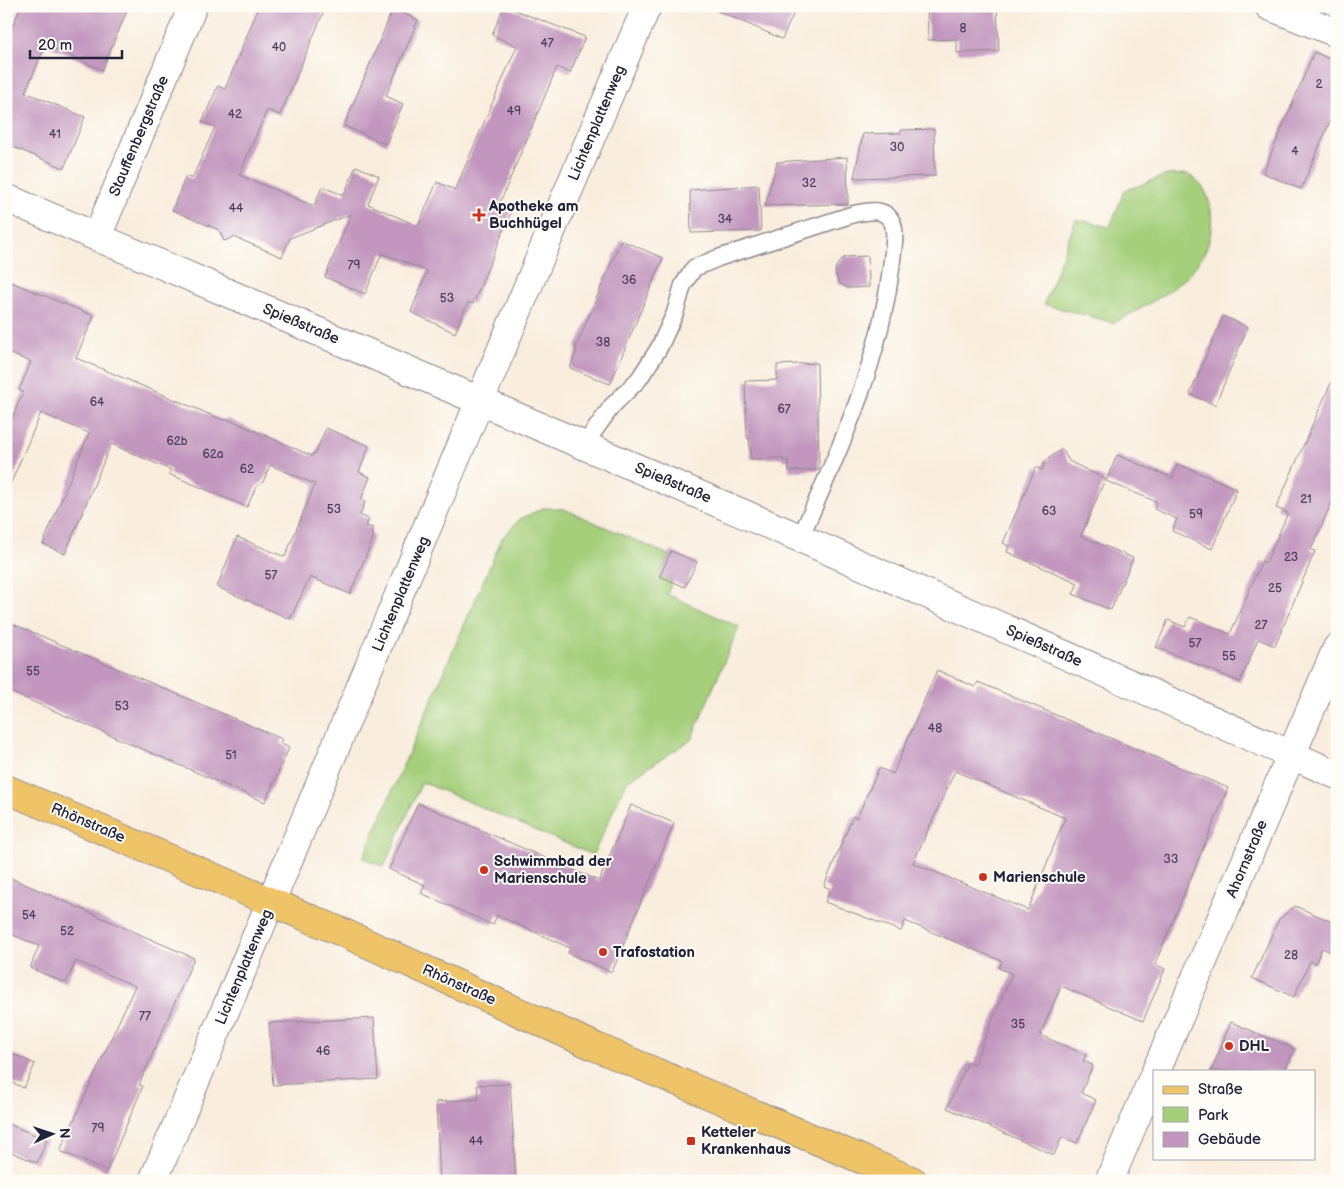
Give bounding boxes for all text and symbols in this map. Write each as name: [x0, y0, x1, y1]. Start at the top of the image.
house number: 8: [960, 21, 967, 36]
scale bar: [30, 28, 122, 60]
text: 20 m: [38, 36, 72, 55]
house number: 47: [540, 36, 554, 51]
house number: 40: [272, 40, 286, 55]
street label: Lichtenplattenweg: [564, 62, 630, 184]
street label: Stauffenbergstraße: [105, 73, 173, 199]
house number: 2: [1315, 77, 1323, 92]
house number: 49: [507, 104, 521, 119]
house number: 42: [228, 107, 242, 122]
house number: 41: [49, 127, 61, 142]
house number: 30: [890, 140, 904, 155]
house number: 4: [1291, 144, 1299, 159]
house number: 32: [802, 176, 816, 191]
place label: Apotheke am Buchhügel: [488, 197, 579, 233]
house number: 44: [229, 201, 244, 216]
marker: Apotheke am Buchhügel: [473, 209, 485, 221]
house number: 34: [718, 212, 733, 227]
house number: 79: [348, 258, 360, 273]
house number: 36: [622, 273, 636, 288]
house number: 53: [440, 291, 454, 306]
street label: Spießstraße: [260, 299, 342, 349]
house number: 38: [596, 335, 610, 350]
house number: 64: [90, 395, 105, 410]
house number: 67: [777, 402, 791, 417]
house number: 62b: [166, 434, 188, 449]
house number: 62a: [202, 447, 224, 462]
street label: Spießstraße: [632, 458, 714, 508]
house number: 62: [240, 462, 254, 477]
house number: 21: [1300, 492, 1312, 507]
house number: 53: [327, 502, 341, 517]
house number: 63: [1042, 504, 1056, 519]
house number: 59: [1189, 507, 1203, 522]
street label: Lichtenplattenweg: [368, 533, 434, 655]
house number: 23: [1284, 550, 1298, 565]
house number: 57: [265, 568, 277, 583]
house number: 25: [1268, 581, 1282, 596]
house number: 27: [1255, 618, 1268, 633]
street label: Spießstraße: [1003, 621, 1085, 671]
house number: 57: [1189, 636, 1201, 651]
house number: 55: [1222, 649, 1236, 664]
house number: 55: [26, 664, 40, 679]
house number: 53: [115, 699, 129, 714]
house number: 48: [928, 721, 942, 736]
house number: 51: [225, 748, 237, 763]
street label: Rhönstraße: [48, 799, 128, 847]
street label: Ahornstraße: [1222, 817, 1272, 901]
place label: Schwimmbad der Marienschule: [494, 852, 613, 888]
house number: 33: [1164, 852, 1178, 867]
marker: Schwimmbad der Marienschule: [478, 864, 490, 876]
place label: Marienschule: [993, 868, 1086, 887]
marker: Marienschule: [977, 871, 989, 883]
street label: Lichtenplattenweg: [211, 906, 277, 1028]
house number: 54: [22, 908, 37, 923]
house number: 52: [60, 924, 74, 939]
place label: Trafostation: [613, 943, 695, 962]
marker: Trafostation: [597, 946, 609, 958]
house number: 28: [1284, 948, 1298, 963]
street label: Rhönstraße: [419, 960, 499, 1010]
house number: 77: [139, 1009, 151, 1024]
house number: 35: [1011, 1017, 1025, 1032]
place label: DHL: [1239, 1037, 1270, 1056]
marker: DHL: [1223, 1040, 1235, 1052]
house number: 46: [316, 1044, 330, 1059]
legend: [1153, 1070, 1316, 1160]
text: Straße: [1198, 1080, 1243, 1099]
text: Park: [1198, 1106, 1229, 1125]
north arrow: [28, 1110, 78, 1160]
house number: 79: [92, 1121, 104, 1136]
place label: Ketteler Krankenhaus: [701, 1123, 791, 1159]
text: N: [56, 1128, 73, 1139]
text: Gebäude: [1198, 1130, 1261, 1149]
house number: 44: [469, 1134, 484, 1149]
marker: Ketteler Krankenhaus: [685, 1135, 697, 1147]

